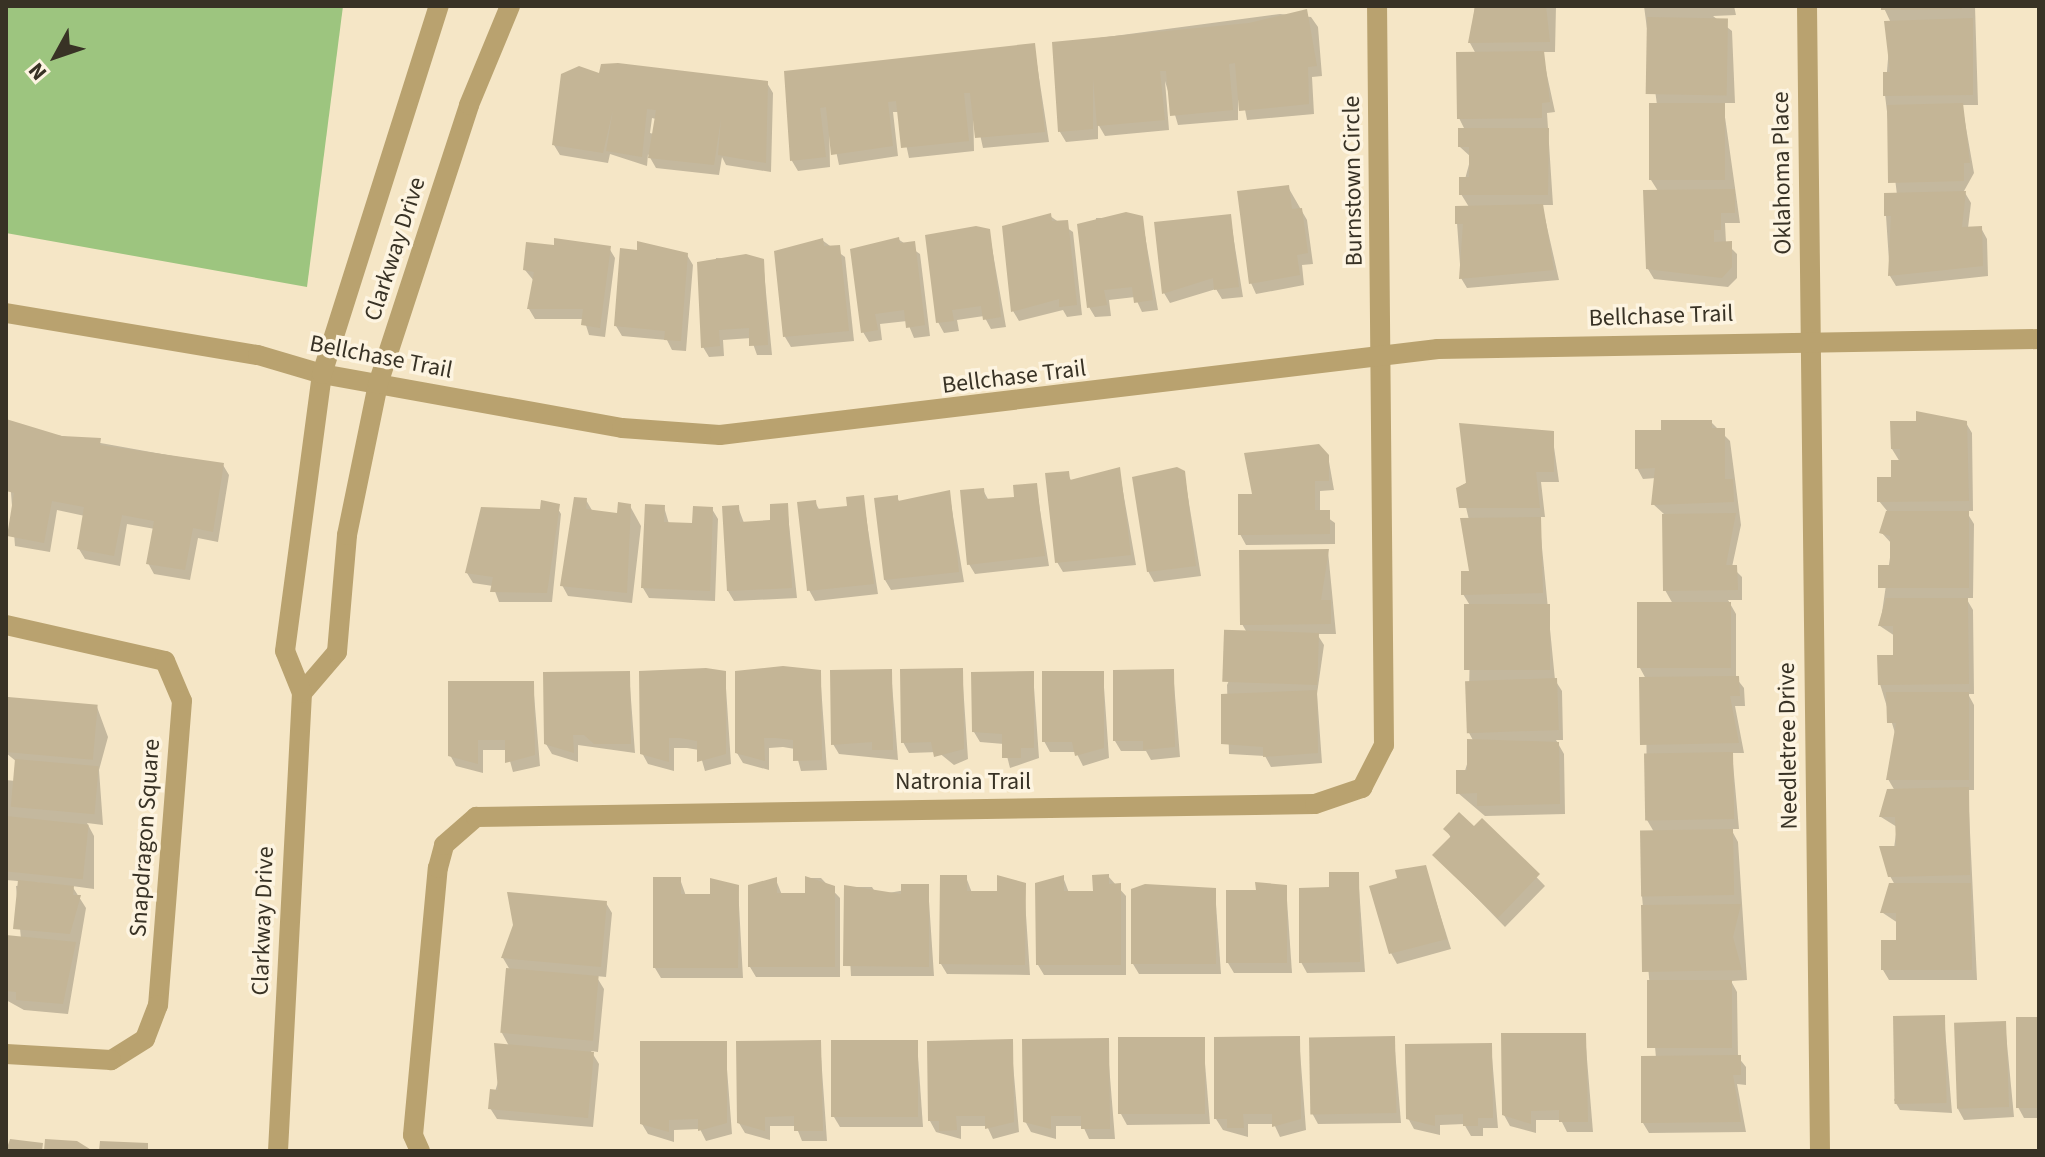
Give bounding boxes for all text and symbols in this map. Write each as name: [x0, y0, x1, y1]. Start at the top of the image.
north arrow: [16, 16, 96, 96]
text: N: [21, 56, 55, 87]
street label: Oklahoma Place: [1766, 91, 1798, 255]
street label: Burnstown Circle: [1337, 95, 1369, 267]
street label: Clarkway Drive: [358, 174, 432, 324]
street label: Bellchase Trail: [1588, 299, 1734, 333]
street label: Bellchase Trail: [307, 329, 455, 385]
street label: Bellchase Trail: [940, 354, 1088, 400]
street label: Needletree Drive: [1772, 662, 1804, 830]
street label: Snapdragon Square: [124, 738, 166, 938]
street label: Natronia Trail: [895, 768, 1031, 796]
street label: Clarkway Drive: [246, 846, 280, 996]

